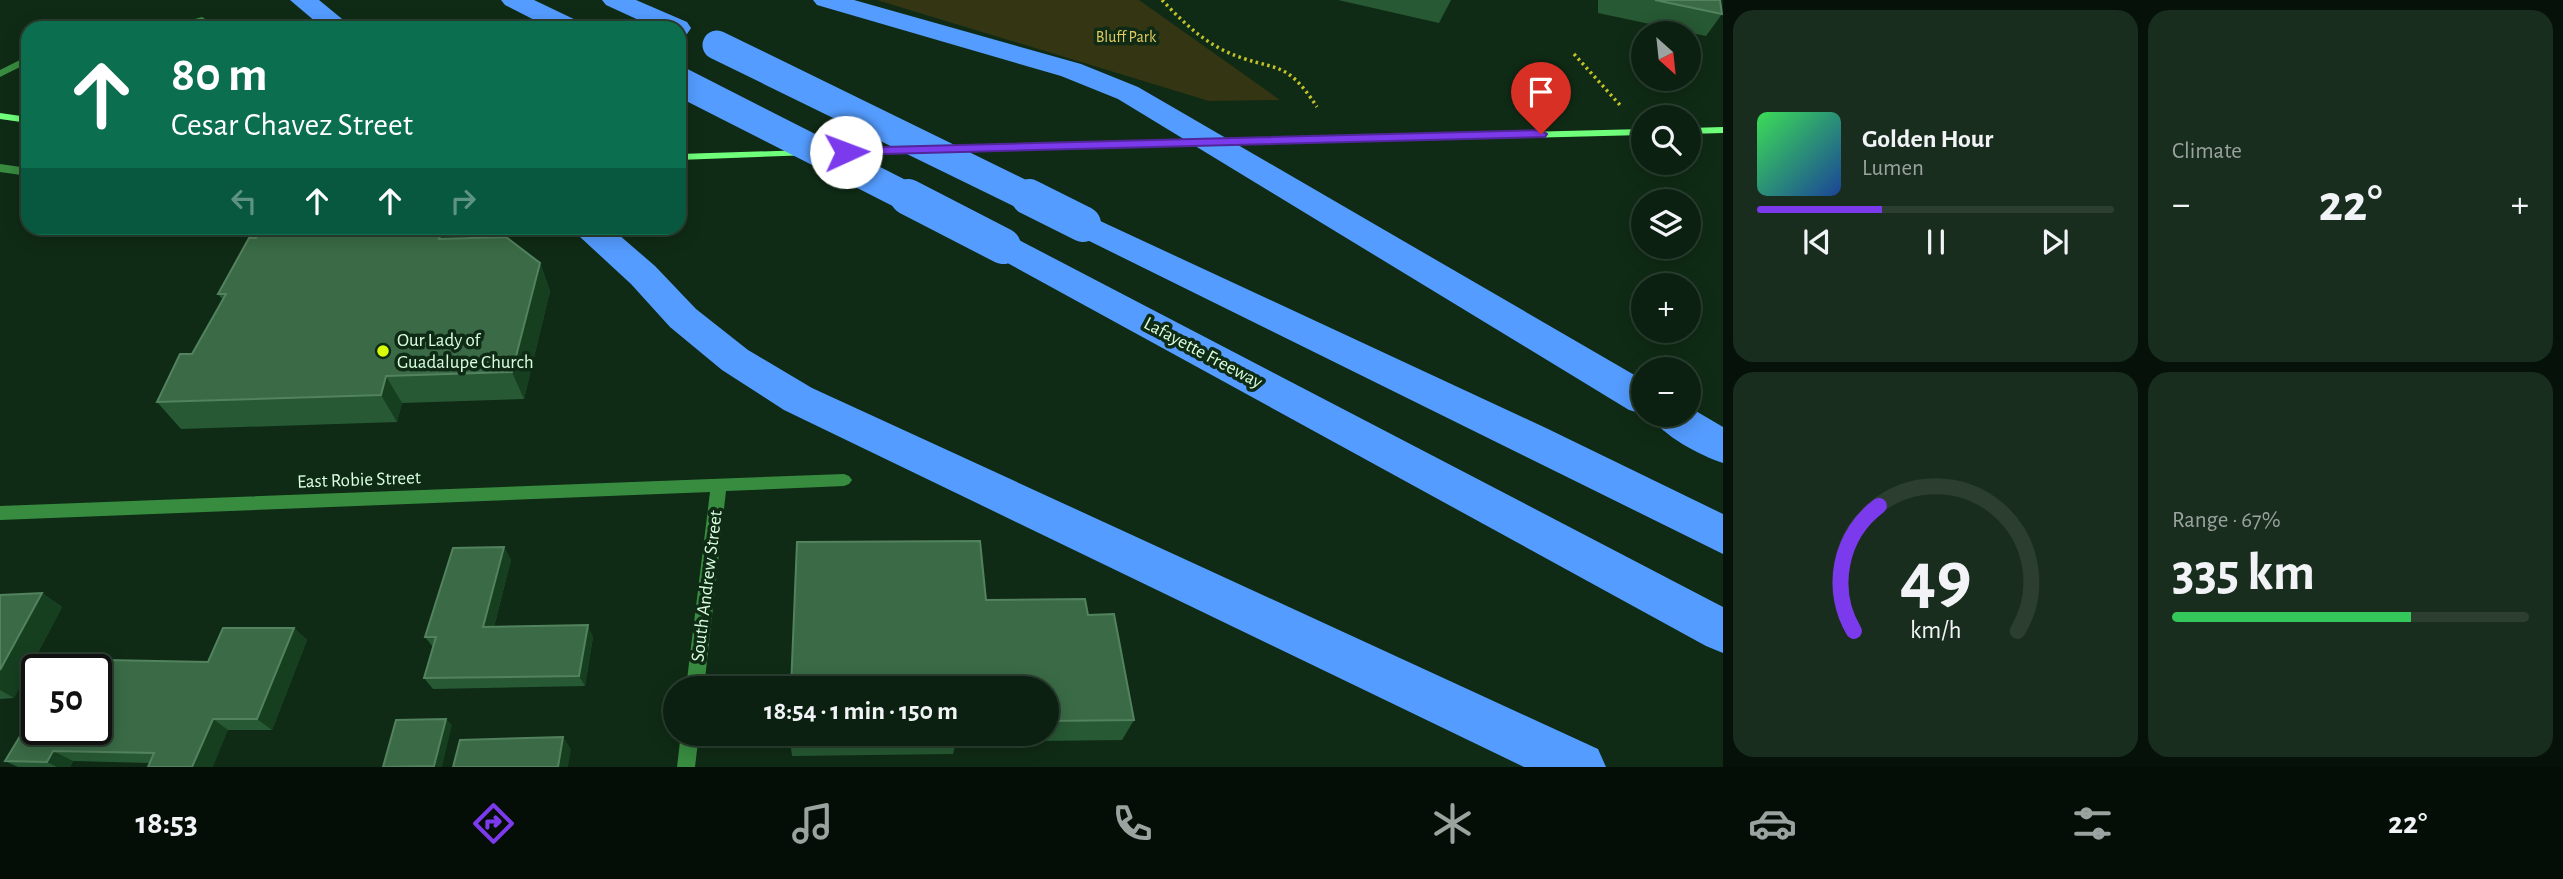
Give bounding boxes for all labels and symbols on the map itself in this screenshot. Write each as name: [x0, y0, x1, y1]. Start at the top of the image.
north arrow: [1631, 21, 1701, 91]
park label: Bluff Park: [1096, 29, 1157, 45]
pin: [1511, 62, 1571, 134]
position arrow: [809, 115, 883, 189]
street label: Lafayette Freeway: [1141, 314, 1265, 392]
place label: Our Lady of Guadalupe Church: [397, 331, 534, 372]
marker: Our Lady of Guadalupe Church: [375, 343, 391, 359]
street label: East Robie Street: [297, 468, 421, 492]
street label: South Andrew Street: [688, 509, 726, 663]
speed limit sign: 50: [21, 654, 112, 745]

